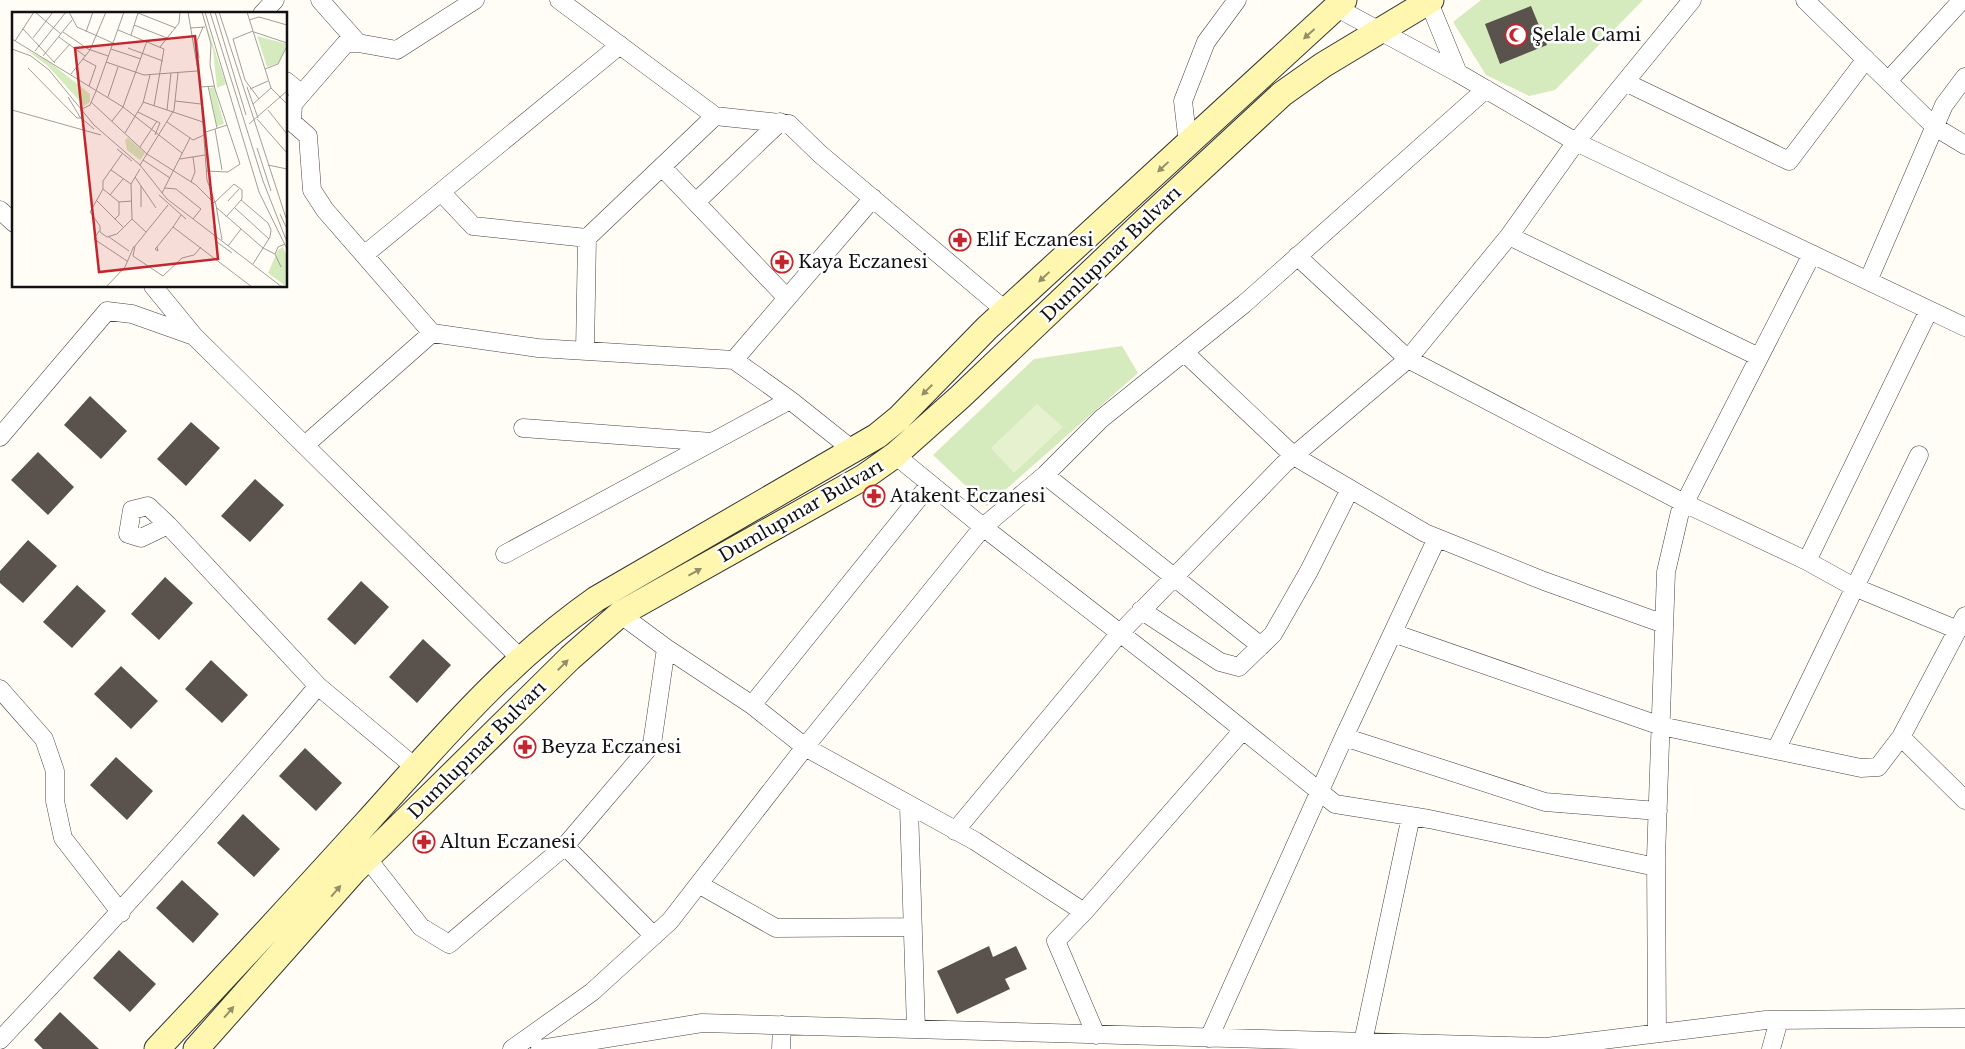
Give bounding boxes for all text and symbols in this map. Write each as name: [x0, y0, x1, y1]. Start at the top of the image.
inset map: [12, 12, 288, 288]
mosque icon: Şelale Cami: [1504, 23, 1528, 47]
place label: Şelale Cami: [1532, 24, 1641, 46]
one-way arrow: [1303, 28, 1316, 39]
one-way arrow: [1158, 161, 1170, 173]
street label: Dumlupınar Bulvarı: [1036, 181, 1186, 327]
pharmacy icon: Elif Eczanesi: [948, 228, 972, 252]
place label: Elif Eczanesi: [976, 229, 1093, 251]
pharmacy icon: Kaya Eczanesi: [770, 250, 794, 274]
place label: Kaya Eczanesi: [798, 251, 928, 273]
one-way arrow: [1038, 271, 1050, 283]
one-way arrow: [921, 383, 933, 395]
street label: Dumlupınar Bulvarı: [715, 455, 887, 567]
pharmacy icon: Atakent Eczanesi: [862, 484, 886, 508]
place label: Atakent Eczanesi: [889, 485, 1045, 507]
one-way arrow: [688, 568, 703, 576]
one-way arrow: [557, 659, 569, 671]
street label: Dumlupınar Bulvarı: [403, 676, 551, 824]
pharmacy icon: Beyza Eczanesi: [513, 735, 537, 759]
place label: Beyza Eczanesi: [541, 736, 681, 758]
pharmacy icon: Altun Eczanesi: [412, 830, 436, 854]
place label: Altun Eczanesi: [439, 831, 576, 853]
one-way arrow: [330, 885, 342, 897]
one-way arrow: [223, 1006, 234, 1019]

